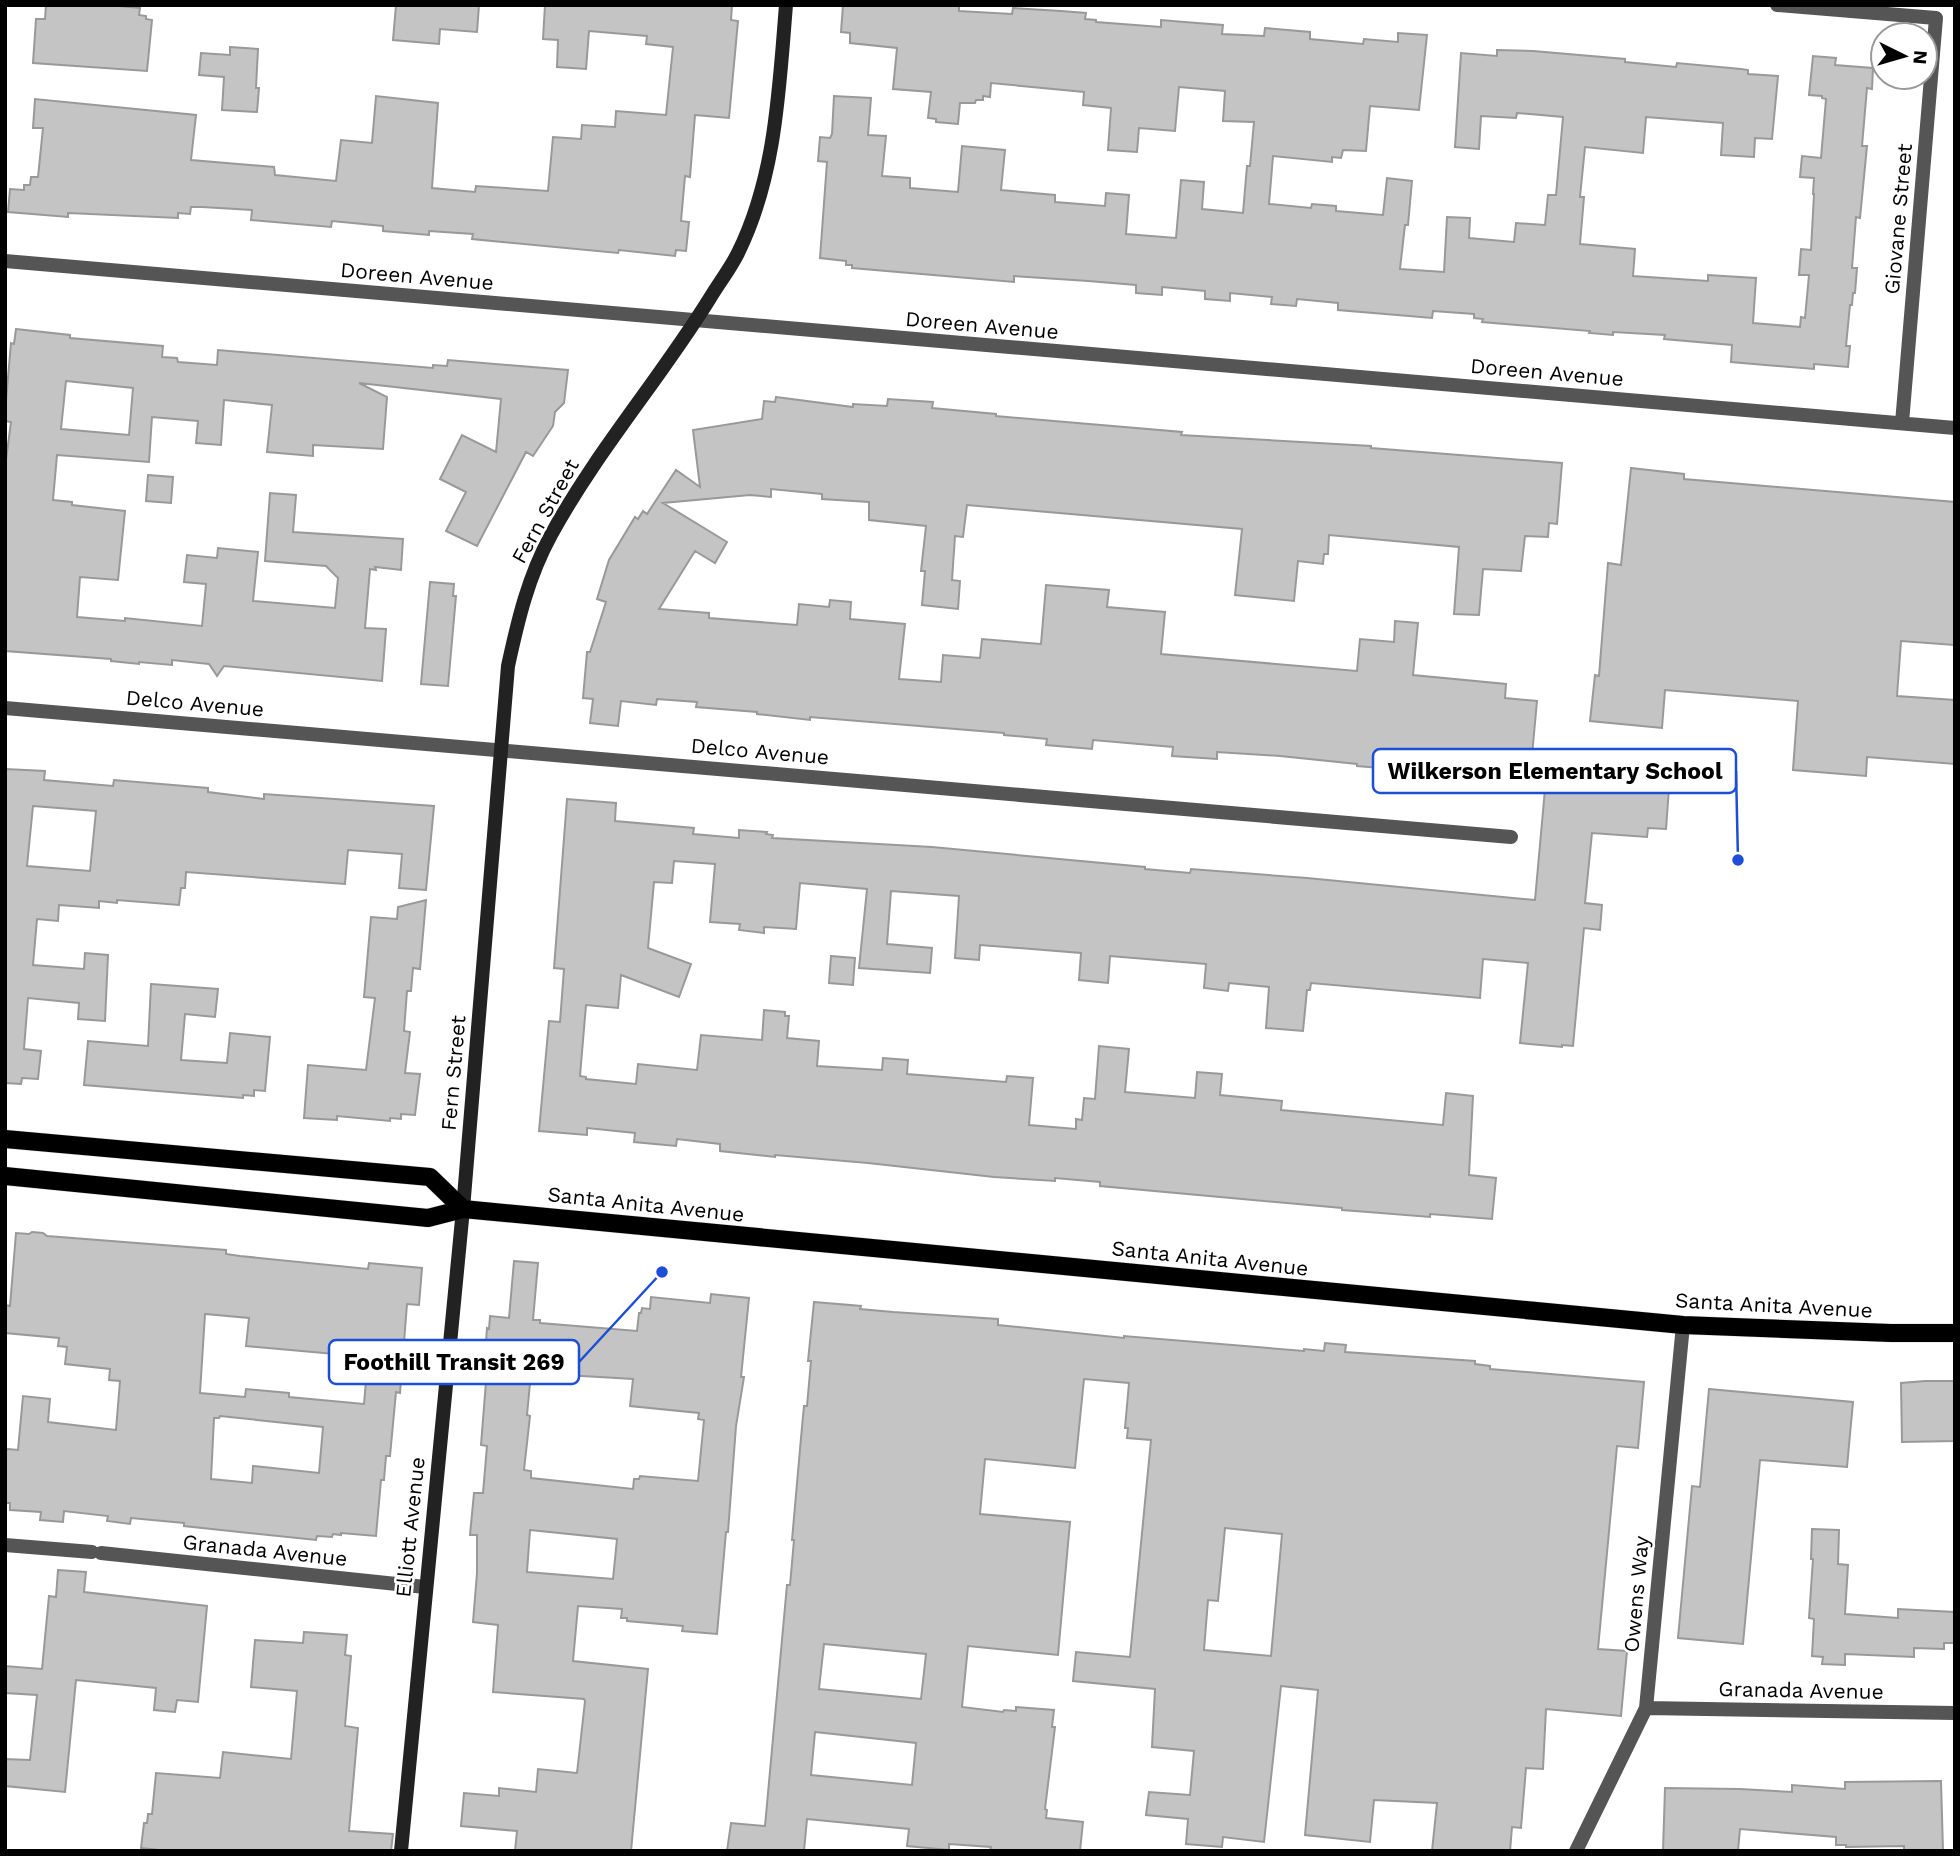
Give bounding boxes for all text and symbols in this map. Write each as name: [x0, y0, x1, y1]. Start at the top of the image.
north arrow: [1869, 21, 1939, 91]
text: N: [1908, 49, 1933, 65]
street label: Giovane Street: [1879, 142, 1917, 296]
street label: Doreen Avenue: [339, 257, 495, 295]
street label: Doreen Avenue: [904, 306, 1060, 344]
street label: Doreen Avenue: [1469, 353, 1625, 391]
street label: Fern Street: [506, 454, 584, 568]
street label: Delco Avenue: [125, 685, 265, 721]
street label: Delco Avenue: [690, 733, 830, 769]
callout: Wilkerson Elementary School: [1373, 749, 1736, 793]
text: Wilkerson Elementary School: [1388, 758, 1723, 785]
street label: Fern Street: [436, 1014, 471, 1132]
street label: Santa Anita Avenue: [546, 1181, 746, 1227]
street label: Santa Anita Avenue: [1110, 1235, 1310, 1281]
street label: Santa Anita Avenue: [1675, 1287, 1873, 1323]
callout: Foothill Transit 269: [329, 1340, 579, 1384]
text: Foothill Transit 269: [343, 1349, 565, 1376]
street label: Elliott Avenue: [390, 1456, 430, 1598]
street label: Granada Avenue: [181, 1529, 349, 1571]
street label: Owens Way: [1618, 1534, 1654, 1653]
street label: Granada Avenue: [1718, 1676, 1884, 1704]

